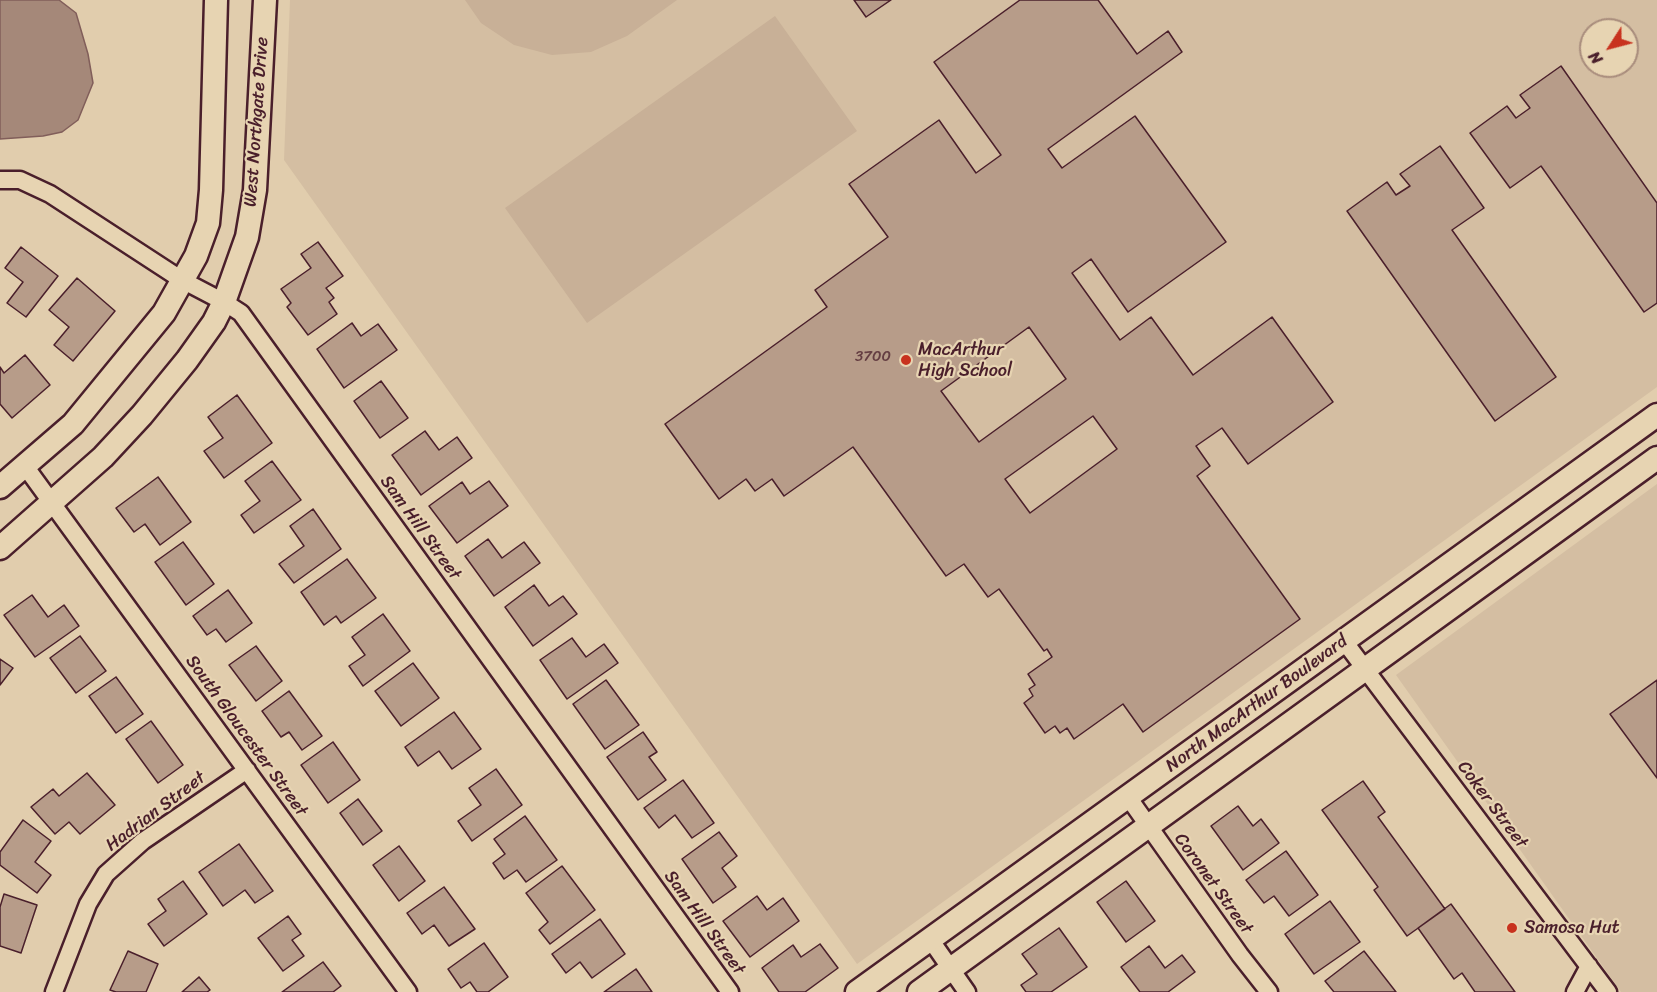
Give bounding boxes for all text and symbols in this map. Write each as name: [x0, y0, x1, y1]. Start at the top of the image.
north arrow: [1579, 18, 1639, 78]
street label: West Northgate Drive: [240, 36, 274, 208]
text: N: [1581, 45, 1611, 71]
place label: MacArthur High School: [918, 339, 1012, 382]
house number: 3700: [855, 348, 891, 366]
marker: MacArthur High School: [899, 353, 913, 367]
street label: Sam Hill Street: [375, 472, 465, 584]
street label: North MacArthur Boulevard: [1162, 631, 1352, 777]
street label: South Gloucester Street: [180, 651, 312, 821]
street label: Coker Street: [1452, 757, 1532, 853]
street label: Hadrian Street: [102, 767, 210, 857]
street label: Coronet Street: [1169, 829, 1257, 939]
street label: Sam Hill Street: [659, 867, 749, 979]
place label: Samosa Hut: [1524, 917, 1620, 939]
marker: Samosa Hut: [1505, 921, 1519, 935]

